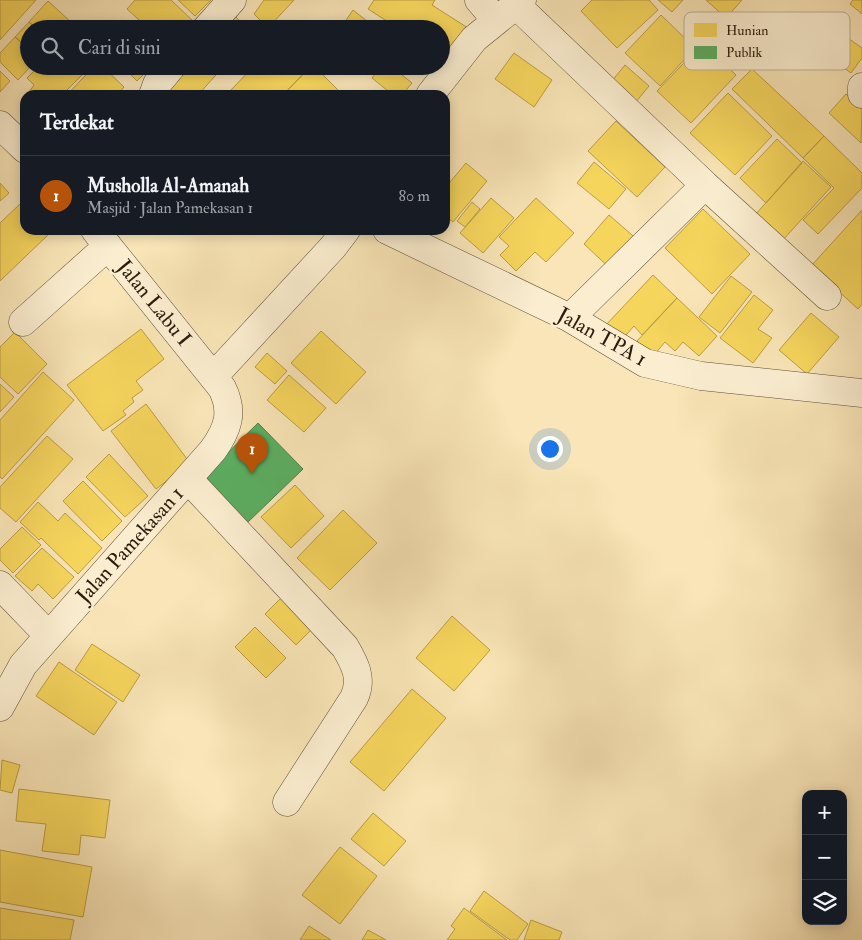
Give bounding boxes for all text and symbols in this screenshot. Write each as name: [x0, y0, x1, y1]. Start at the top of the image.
legend: [684, 12, 850, 70]
search box: [20, 20, 450, 75]
text: Hunian: [726, 22, 769, 39]
icon: search: [38, 34, 66, 62]
text: Cari di sini: [78, 36, 161, 60]
text: Publik: [726, 44, 762, 61]
text: Terdekat: [40, 109, 114, 136]
text: Musholla Al-Amanah: [87, 174, 249, 198]
text: 1: [53, 186, 59, 206]
text: 80 m: [399, 186, 430, 206]
text: Masjid · Jalan Pamekasan 1: [87, 198, 253, 218]
street label: Jalan Labu I: [110, 253, 197, 352]
street label: Jalan TPA 1: [552, 301, 652, 373]
pin: 1: [236, 433, 268, 474]
your location: [537, 436, 563, 462]
street label: Jalan Pamekasan 1: [70, 481, 190, 610]
map controls: [802, 790, 847, 925]
button: +: [802, 790, 847, 835]
button: −: [802, 835, 847, 880]
button: layers: [802, 880, 847, 925]

